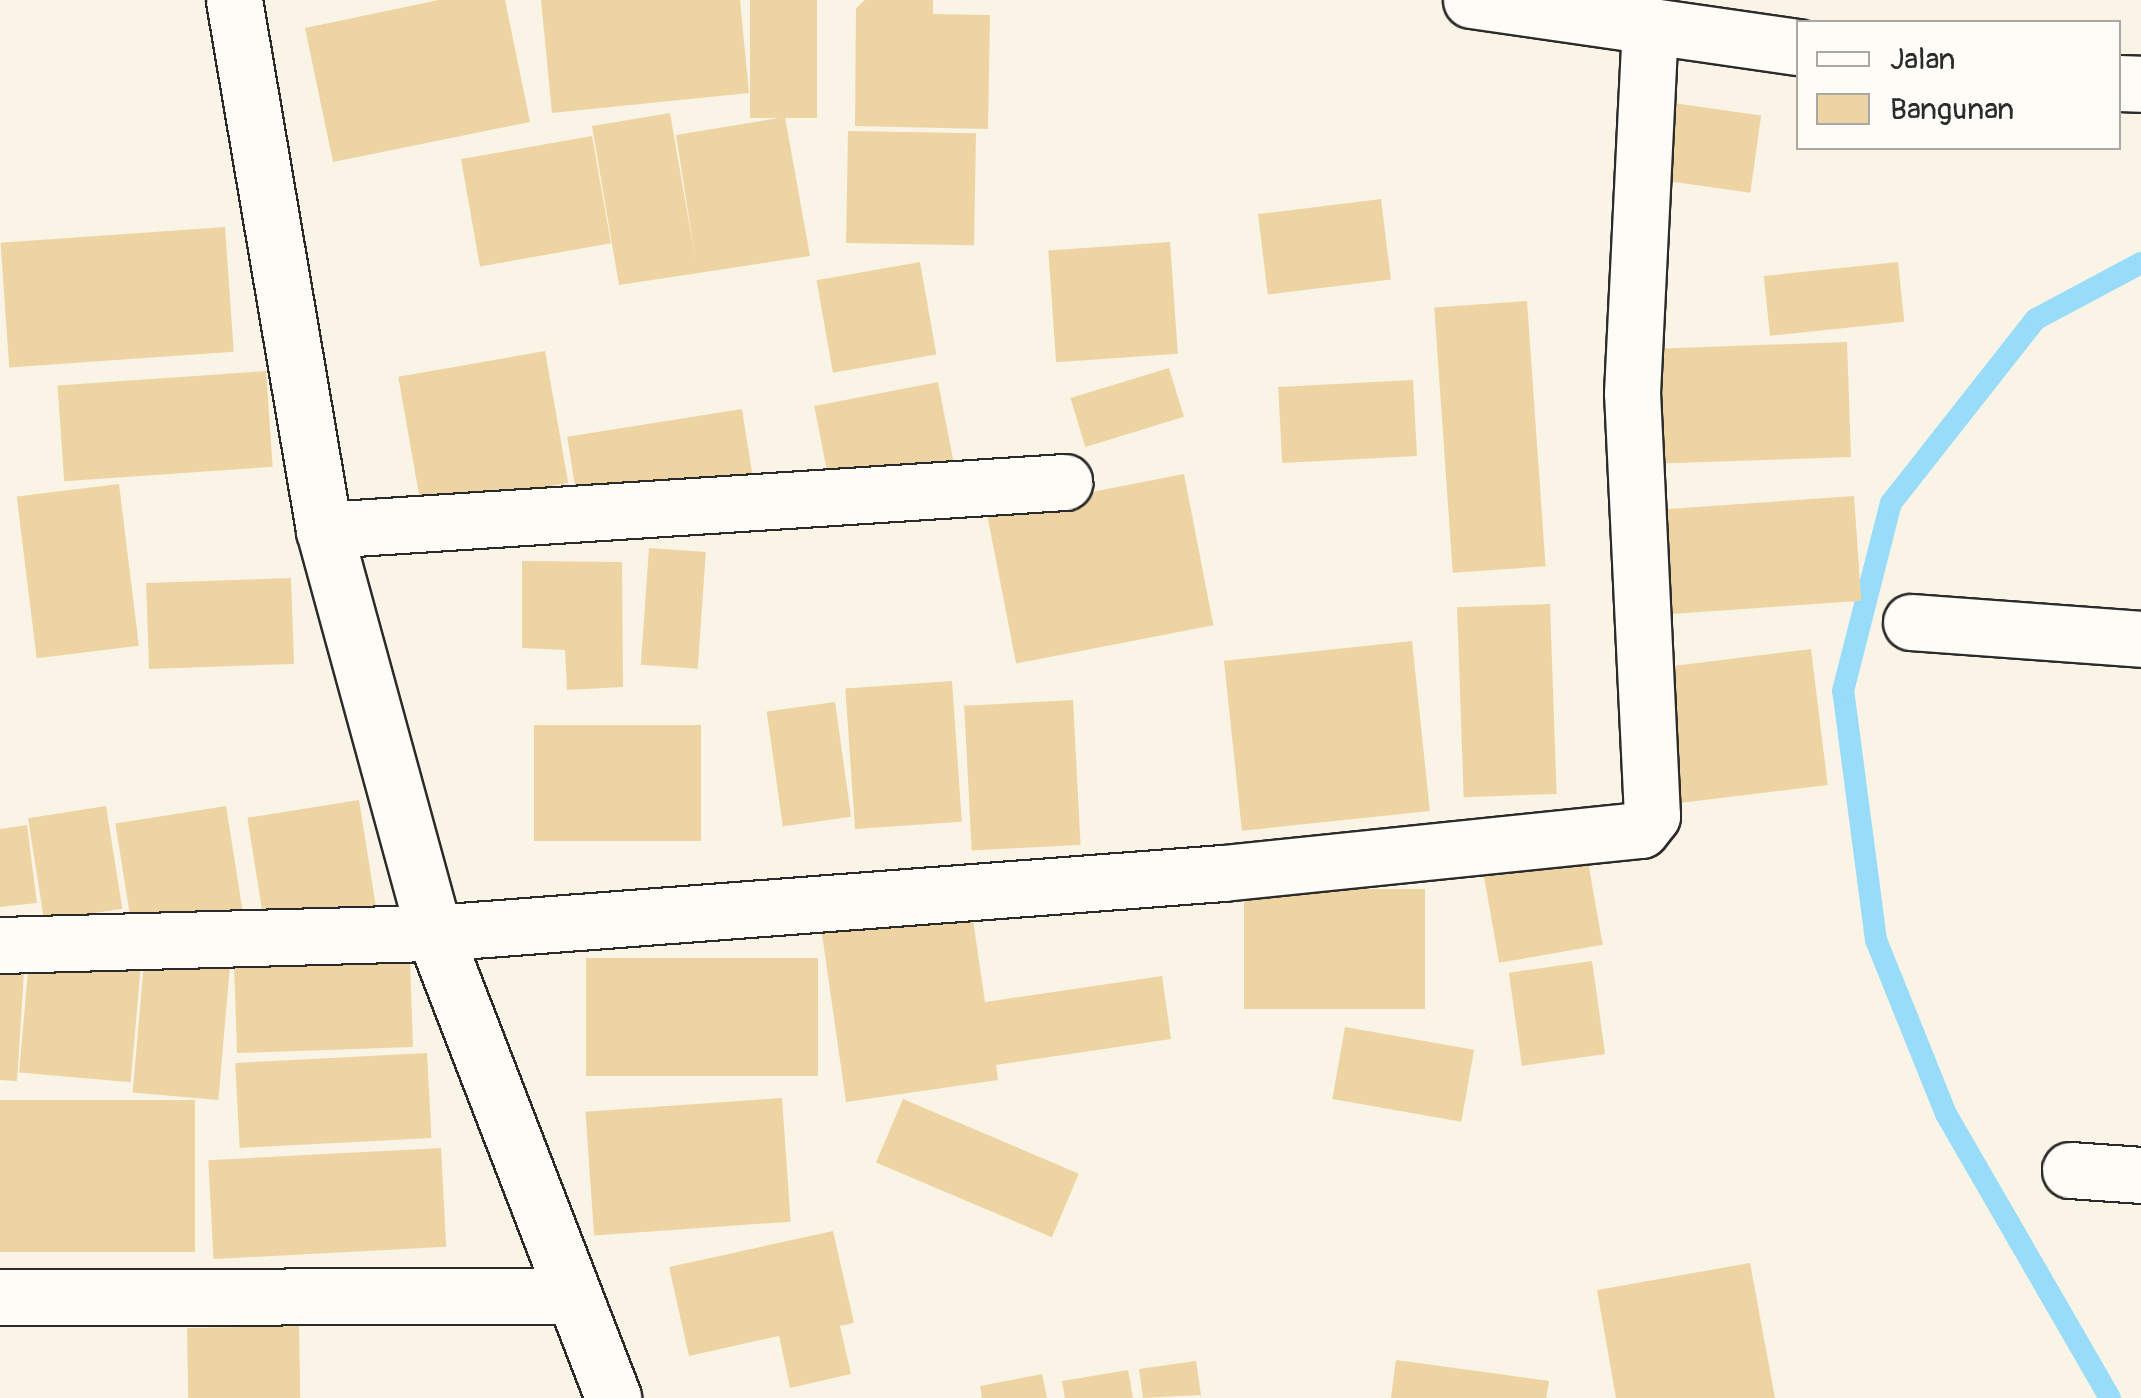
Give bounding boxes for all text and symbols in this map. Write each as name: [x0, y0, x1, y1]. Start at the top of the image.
legend: [1796, 20, 2121, 150]
text: Jalan: [1890, 41, 1956, 78]
text: Bangunan: [1890, 91, 2014, 128]

